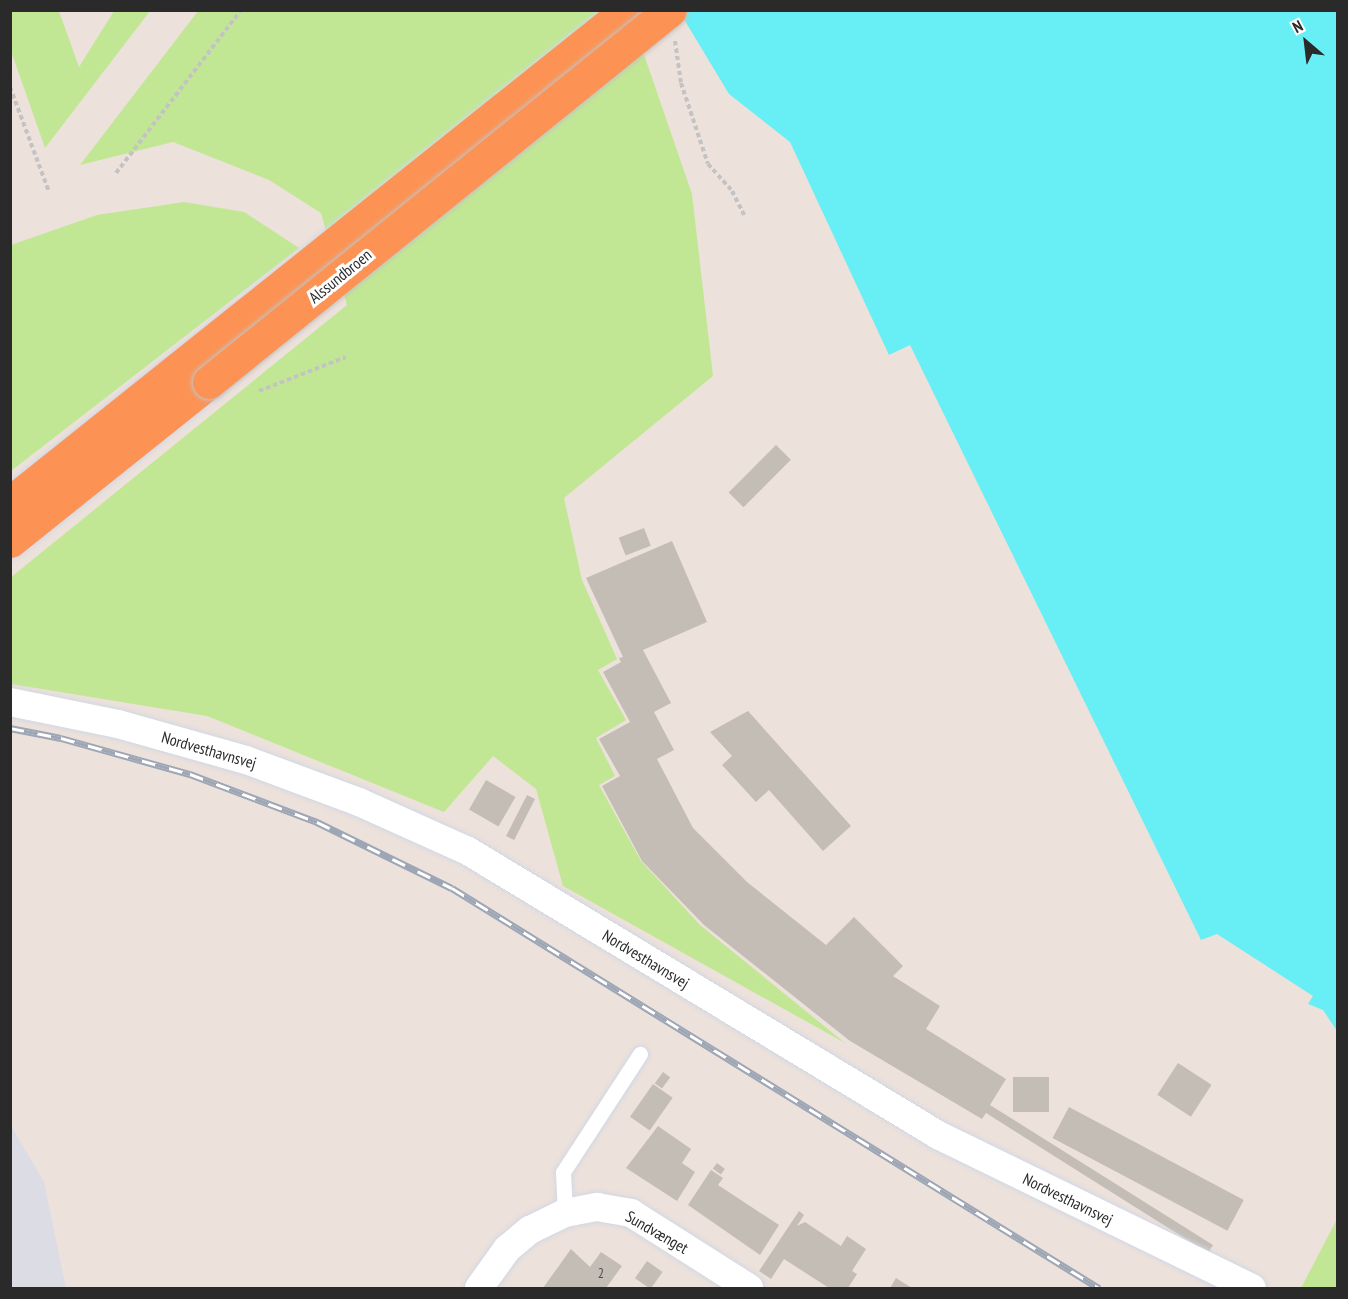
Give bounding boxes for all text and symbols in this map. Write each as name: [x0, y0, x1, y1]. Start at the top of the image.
north arrow: [1276, 12, 1336, 72]
text: N: [1289, 15, 1306, 37]
street label: Alssundbroen: [305, 245, 375, 307]
street label: Nordvesthavnsvej: [159, 727, 259, 773]
street label: Nordvesthavnsvej: [599, 926, 693, 992]
street label: Nordvesthavnsvej: [1020, 1169, 1116, 1229]
street label: Sundvænget: [622, 1206, 692, 1258]
house number: 2: [598, 1265, 604, 1281]

